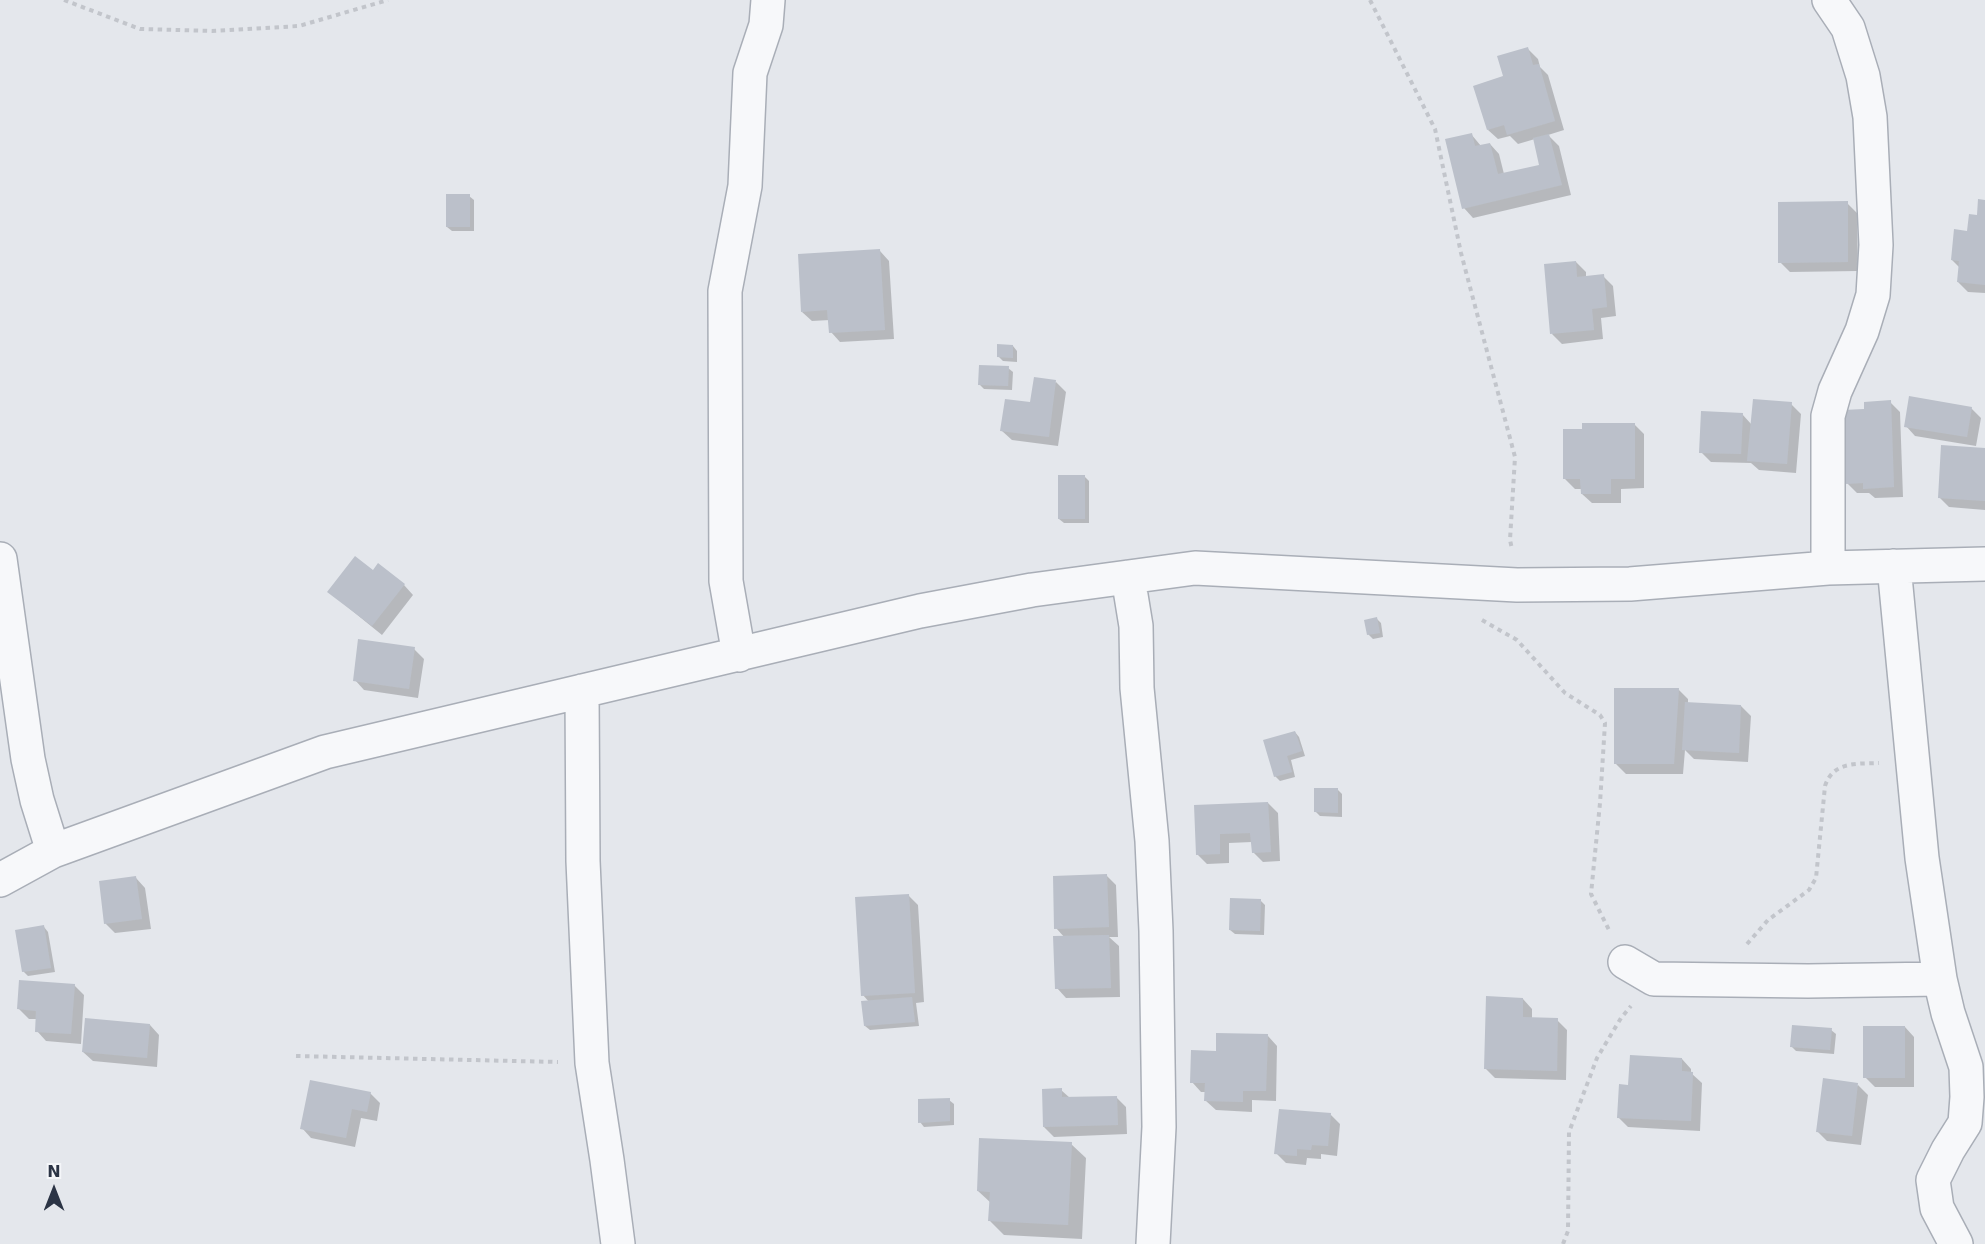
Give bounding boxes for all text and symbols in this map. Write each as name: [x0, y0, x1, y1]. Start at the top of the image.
north arrow: [24, 1160, 84, 1220]
text: N: [47, 1162, 61, 1181]

